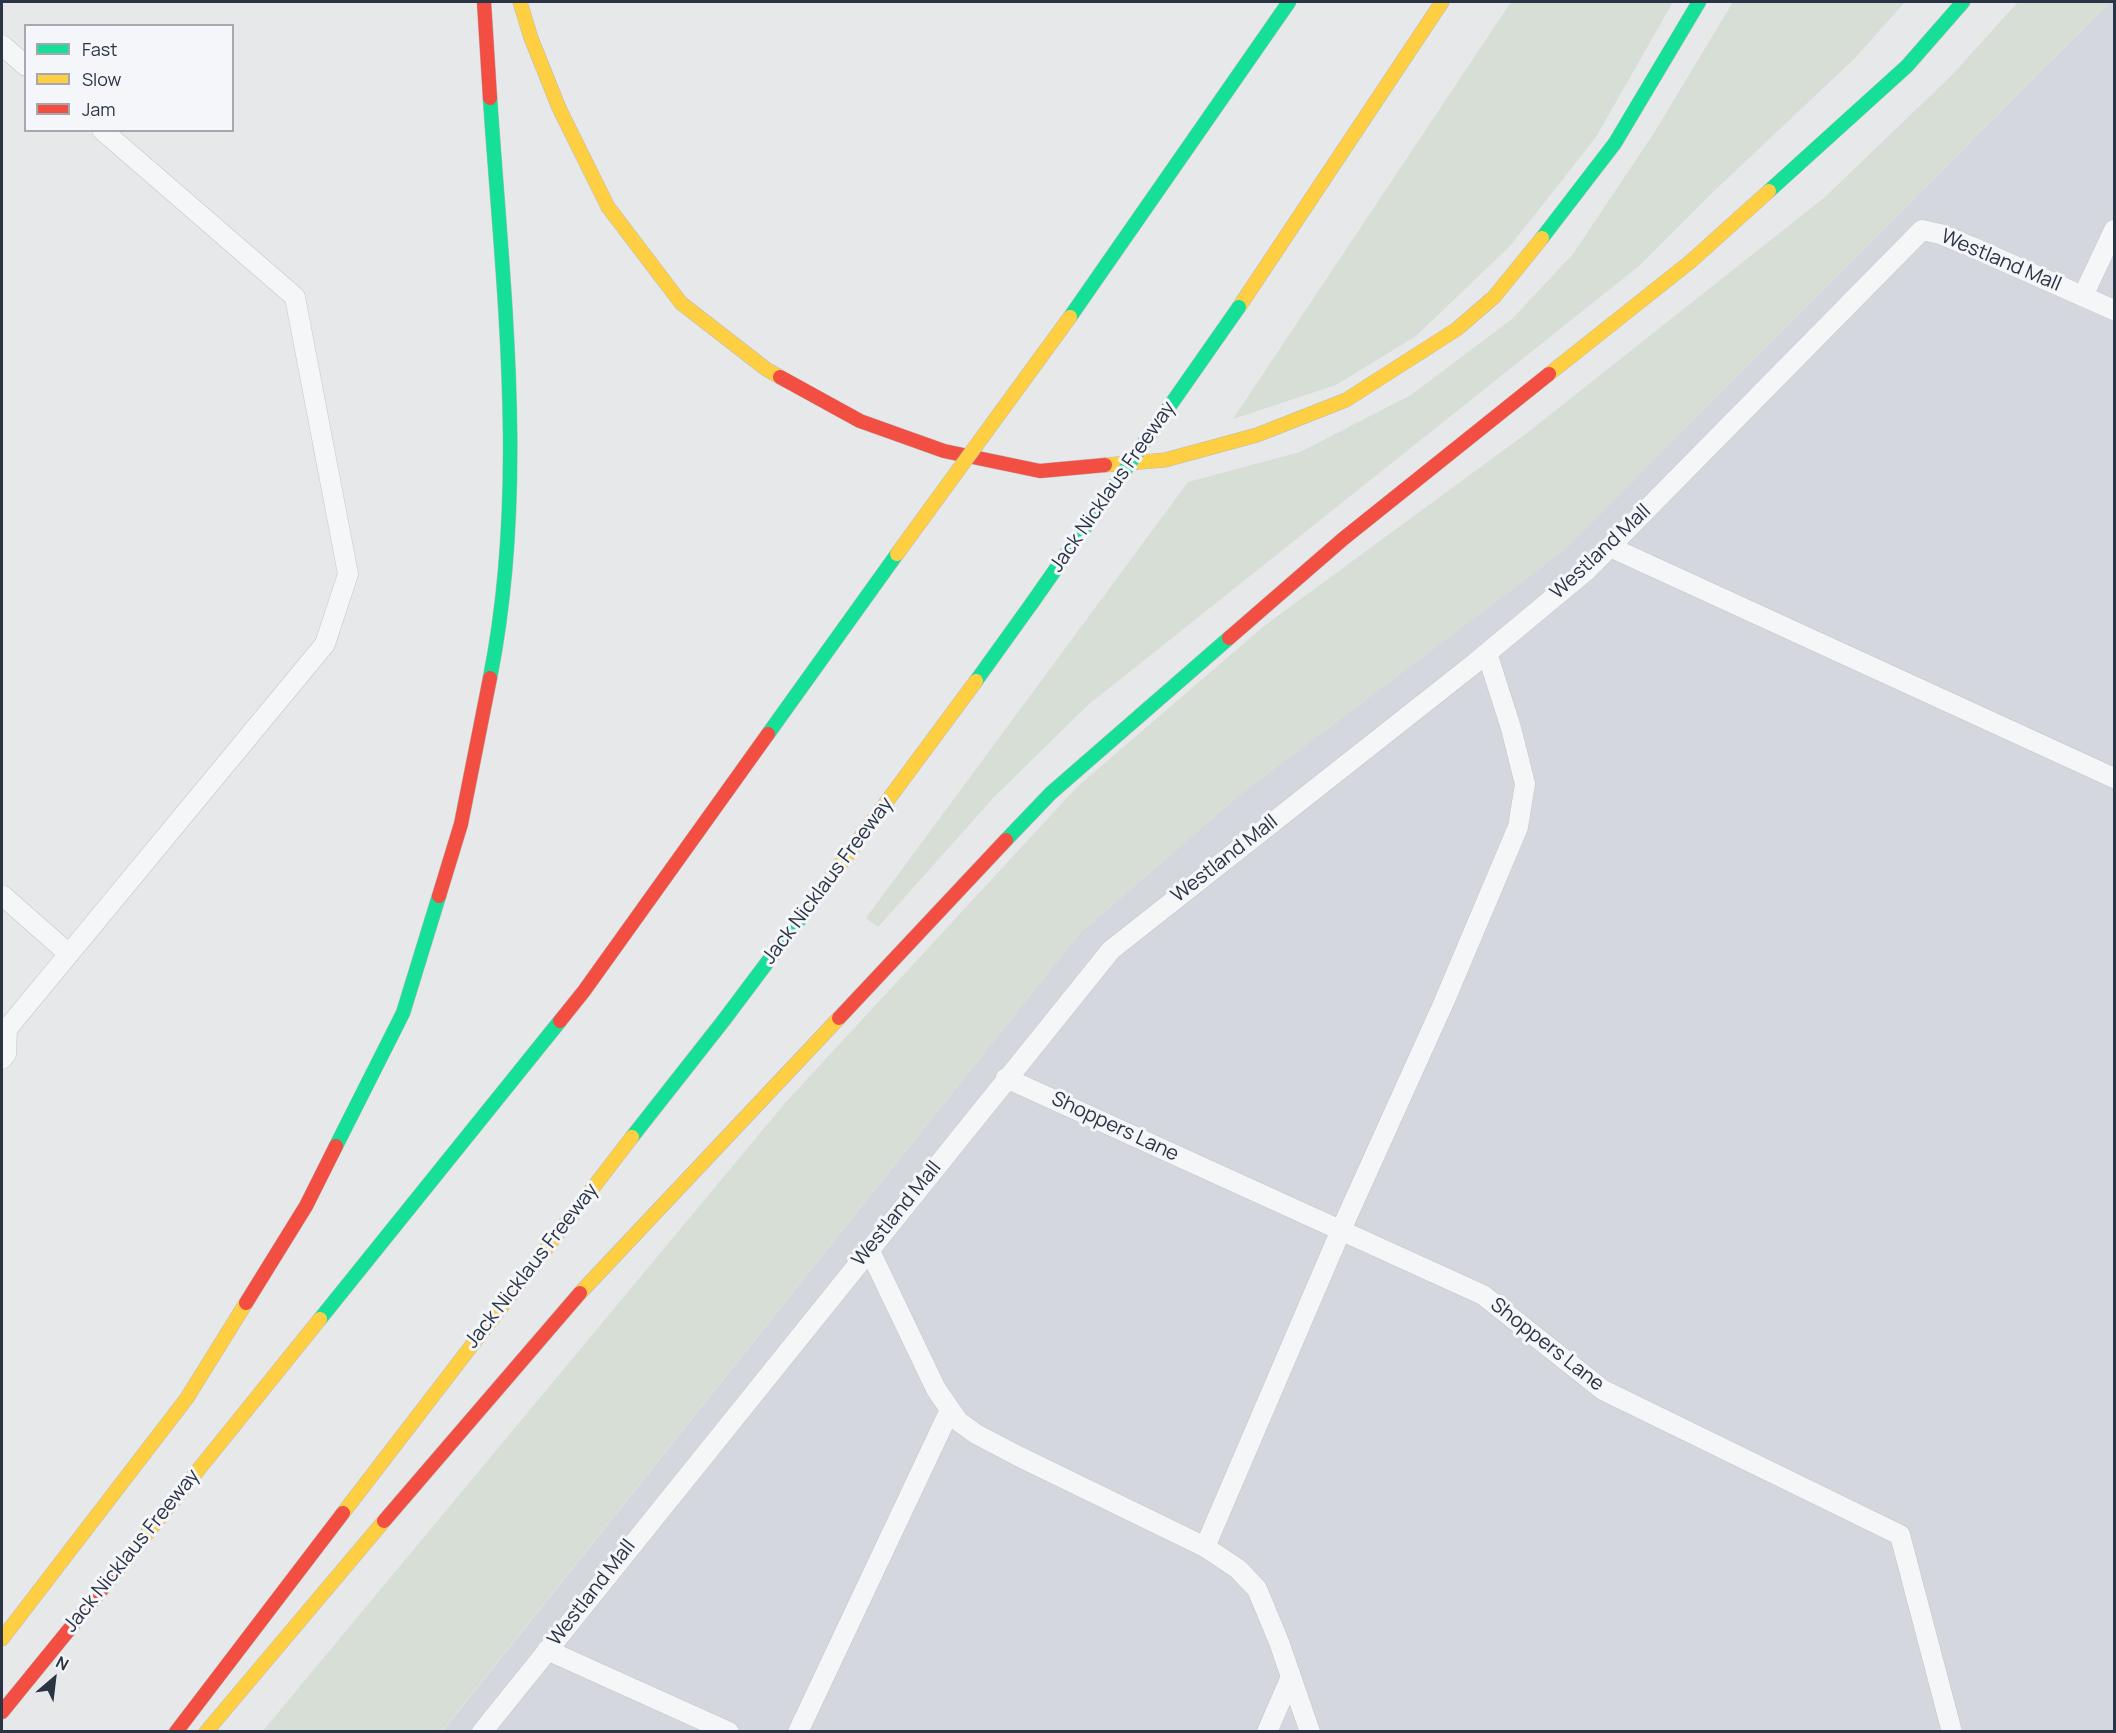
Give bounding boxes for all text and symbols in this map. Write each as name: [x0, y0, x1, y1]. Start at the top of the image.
legend: [24, 24, 234, 132]
text: Fast: [82, 37, 117, 61]
text: Slow: [82, 67, 121, 91]
text: Jam: [82, 97, 116, 121]
street label: Westland Mall: [1937, 225, 2065, 297]
street label: Jack Nicklaus Freeway: [1045, 397, 1181, 577]
street label: Westland Mall: [1546, 499, 1656, 605]
street label: Jack Nicklaus Freeway: [757, 793, 899, 969]
street label: Westland Mall: [1167, 810, 1283, 908]
street label: Shoppers Lane: [1048, 1087, 1182, 1167]
street label: Westland Mall: [847, 1157, 947, 1271]
street label: Jack Nicklaus Freeway: [460, 1179, 604, 1353]
street label: Shoppers Lane: [1485, 1293, 1609, 1397]
street label: Jack Nicklaus Freeway: [59, 1465, 205, 1637]
street label: Westland Mall: [543, 1535, 641, 1651]
north arrow: [24, 1649, 84, 1709]
text: N: [52, 1651, 73, 1676]

